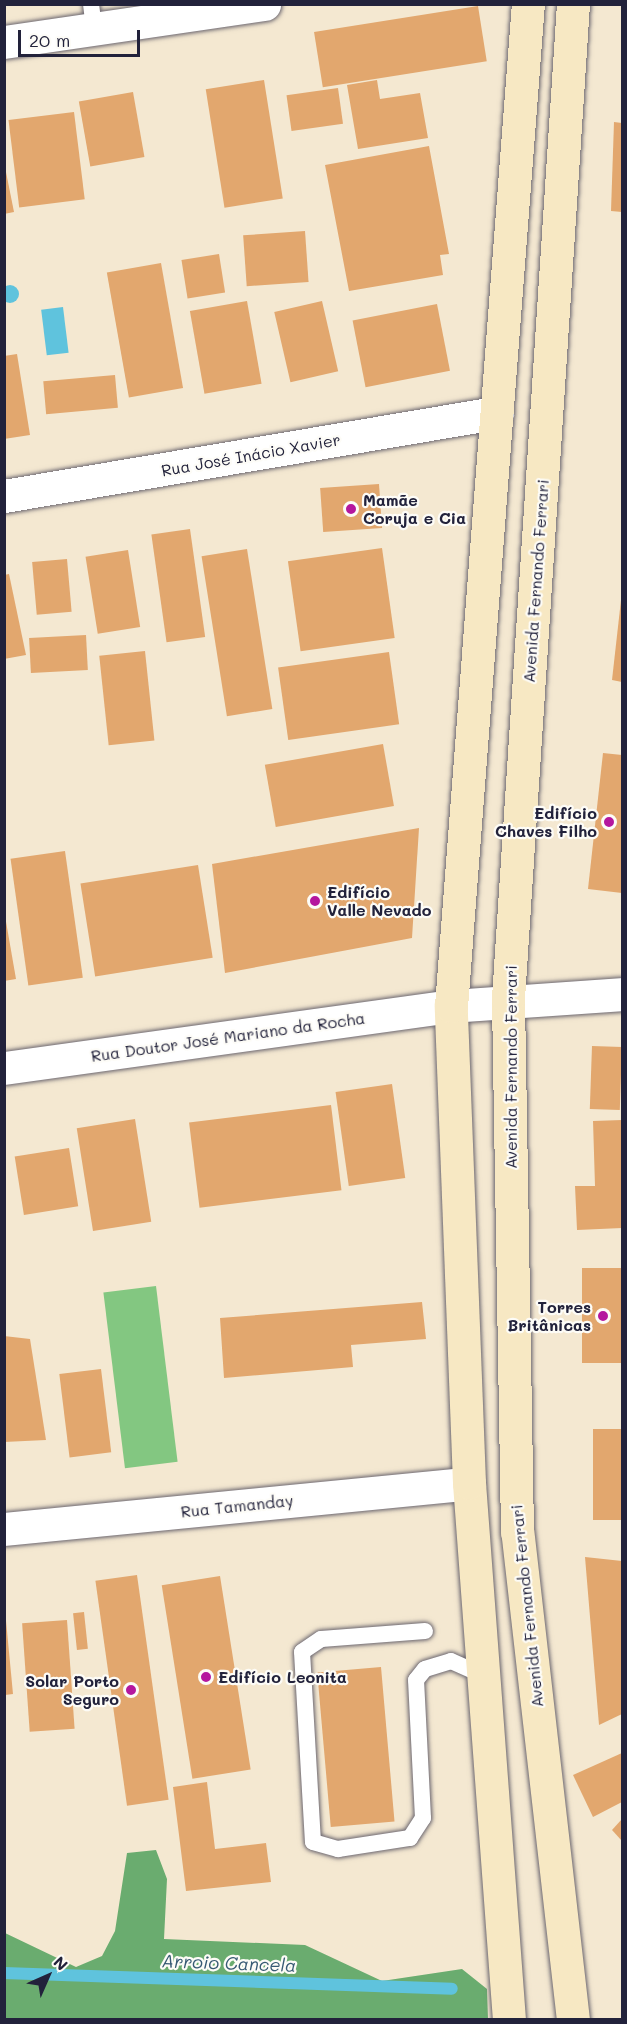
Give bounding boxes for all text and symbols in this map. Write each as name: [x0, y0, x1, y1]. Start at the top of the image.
scale bar: [21, 18, 142, 56]
text: 20 m: [29, 28, 70, 52]
street label: Rua José Inácio Xavier: [160, 430, 342, 480]
street label: Avenida Fernando Ferrari: [519, 479, 553, 683]
place label: Mamãe Coruja e Cia: [363, 490, 466, 528]
marker: Mamãe Coruja e Cia: [344, 502, 358, 516]
place label: Edifício Chaves Filho: [495, 803, 597, 841]
marker: Edifício Chaves Filho: [602, 815, 616, 829]
place label: Edifício Valle Nevado: [327, 882, 431, 920]
marker: Edifício Valle Nevado: [308, 894, 322, 908]
street label: Avenida Fernando Ferrari: [501, 965, 521, 1169]
street label: Rua Doutor José Mariano da Rocha: [90, 1008, 366, 1066]
place label: Torres Britânicas: [507, 1297, 591, 1335]
marker: Torres Britânicas: [596, 1309, 610, 1323]
street label: Rua Tamanday: [180, 1491, 294, 1521]
street label: Avenida Fernando Ferrari: [507, 1504, 547, 1708]
place label: Edifício Leonita: [218, 1667, 347, 1687]
marker: Edifício Leonita: [199, 1670, 213, 1684]
place label: Solar Porto Seguro: [25, 1671, 119, 1709]
marker: Solar Porto Seguro: [124, 1683, 138, 1697]
north arrow: [18, 1946, 78, 2006]
water label: Arroio Cancela: [161, 1950, 297, 1976]
text: N: [49, 1951, 73, 1975]

